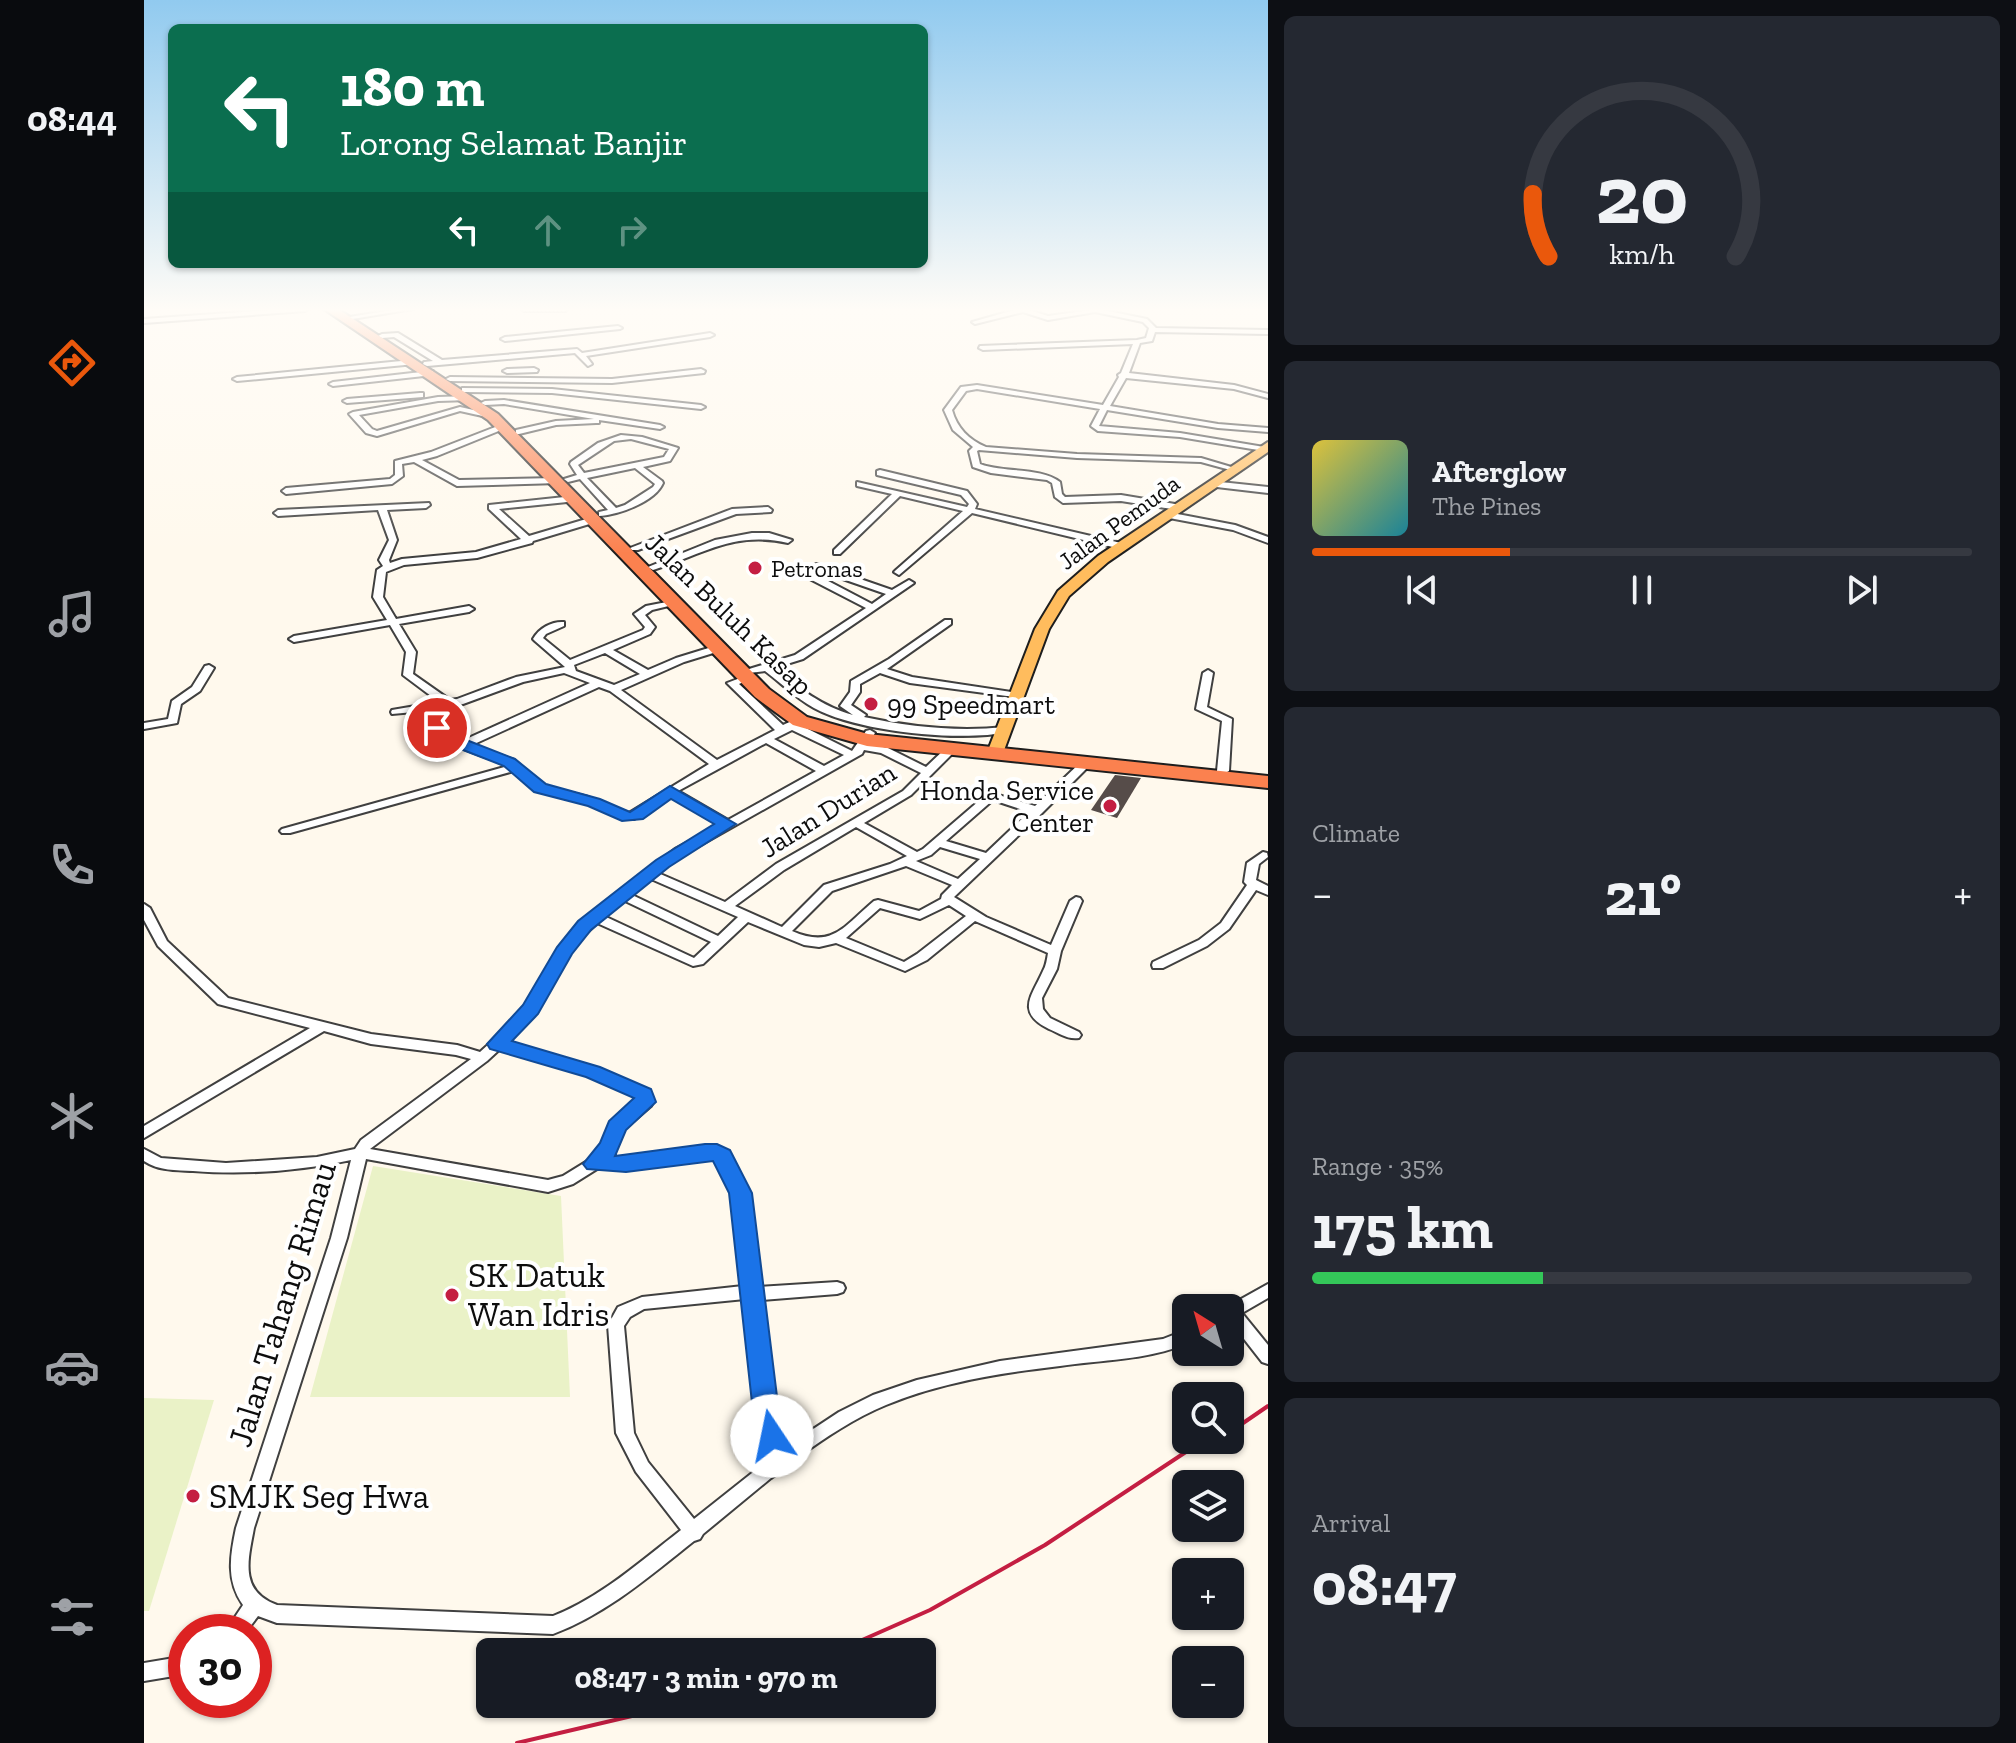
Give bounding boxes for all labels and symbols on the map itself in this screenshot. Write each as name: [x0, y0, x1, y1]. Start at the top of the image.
street label: Jalan Pemuda: [1053, 468, 1186, 576]
street label: Jalan Buluh Kasap: [639, 526, 819, 702]
place label: Petronas: [771, 554, 863, 583]
marker: Petronas: [746, 559, 764, 577]
place label: 99 Speedmart: [887, 688, 1056, 721]
pin: [403, 694, 471, 762]
marker: 99 Speedmart: [862, 695, 880, 713]
street label: Jalan Durian: [754, 755, 902, 865]
place label: Honda Service Center: [920, 774, 1094, 839]
marker: Honda Service Center: [1101, 797, 1119, 815]
street label: Jalan Tahang Rimau: [219, 1156, 345, 1452]
place label: SK Datuk Wan Idris: [468, 1255, 609, 1335]
marker: SK Datuk Wan Idris: [443, 1286, 461, 1304]
north arrow: [1172, 1294, 1244, 1366]
position arrow: [730, 1394, 814, 1478]
place label: SMJK Seg Hwa: [209, 1476, 429, 1517]
marker: SMJK Seg Hwa: [184, 1487, 202, 1505]
speed limit sign: 30: [168, 1614, 272, 1718]

